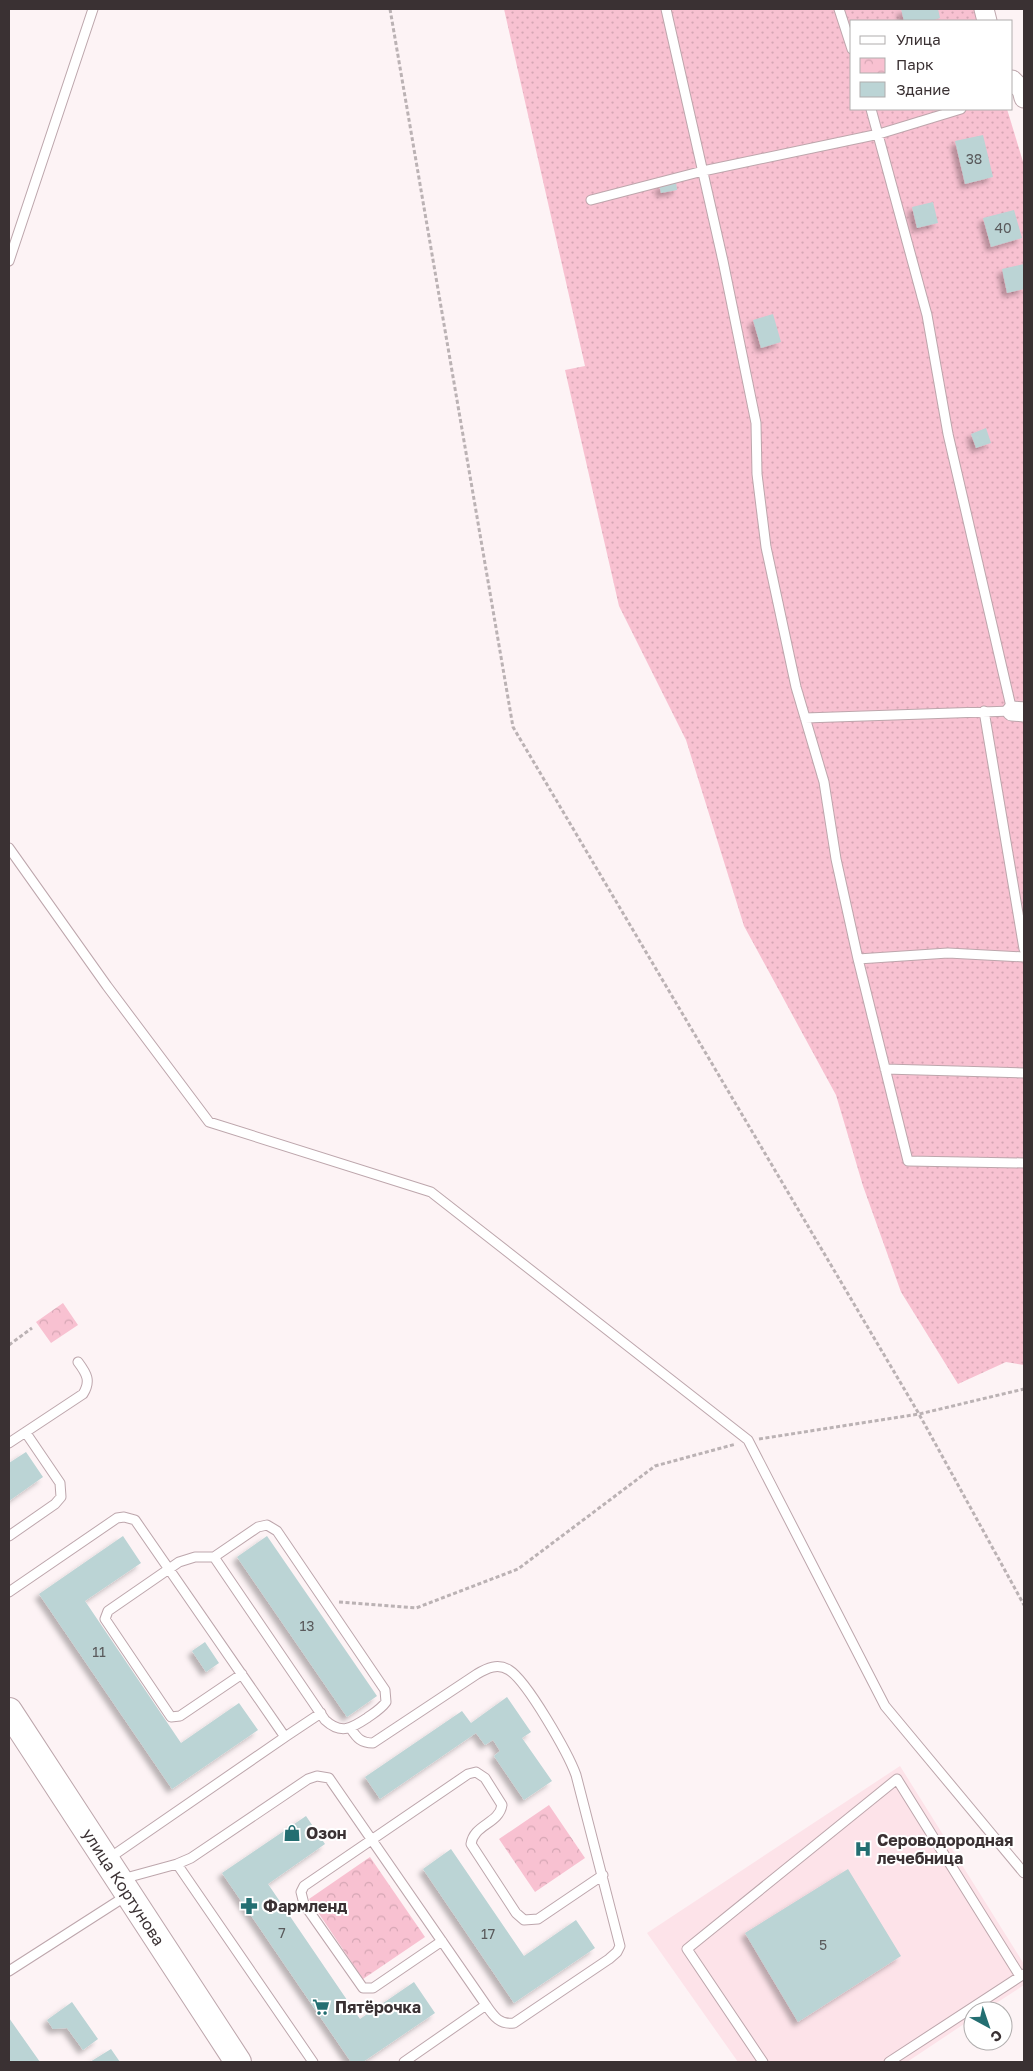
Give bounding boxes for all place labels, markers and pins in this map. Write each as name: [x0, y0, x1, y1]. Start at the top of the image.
shop icon: Озон: [282, 1823, 302, 1843]
place label: Озон: [306, 1823, 347, 1843]
place label: Сероводородная лечебница: [877, 1830, 1013, 1868]
hospital icon: Сероводородная лечебница: [853, 1839, 873, 1859]
pharmacy icon: Фармленд: [239, 1896, 259, 1916]
place label: Фармленд: [263, 1896, 347, 1916]
supermarket icon: Пятёрочка: [311, 1997, 331, 2017]
place label: Пятёрочка: [335, 1997, 421, 2017]

